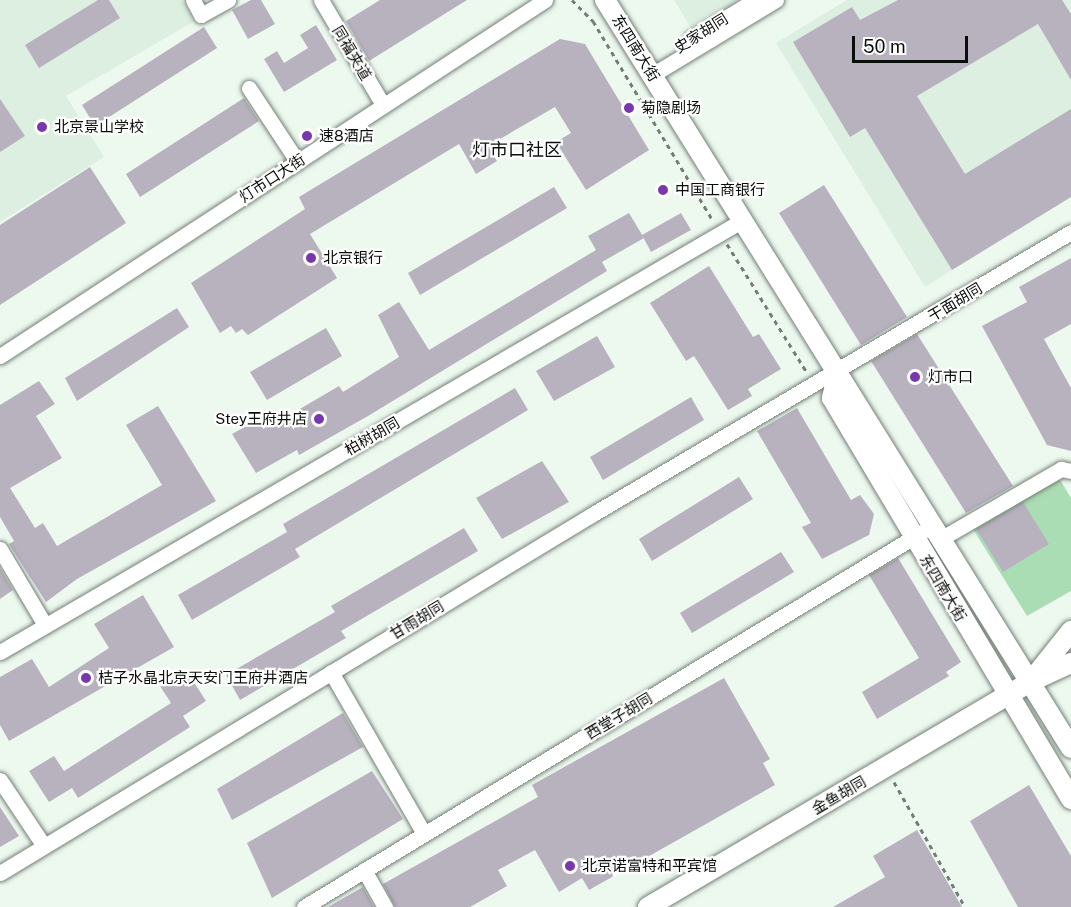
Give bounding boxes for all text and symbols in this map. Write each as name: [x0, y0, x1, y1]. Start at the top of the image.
street label: 史家胡同: [671, 9, 731, 57]
street label: 东四南大街: [608, 11, 664, 85]
street label: 同福夹道: [329, 23, 375, 83]
scale bar: [855, 24, 970, 62]
text: 50 m: [863, 36, 906, 57]
place label: 菊隐剧场: [641, 99, 701, 117]
marker: 菊隐剧场: [622, 101, 636, 115]
place label: 北京景山学校: [54, 118, 144, 136]
marker: 北京景山学校: [35, 120, 49, 134]
place label: 速8酒店: [319, 127, 374, 145]
marker: 速8酒店: [300, 129, 314, 143]
district label: 灯市口社区: [472, 139, 562, 161]
street label: 灯市口大街: [236, 150, 308, 206]
place label: 中国工商银行: [675, 181, 765, 199]
marker: 中国工商银行: [656, 183, 670, 197]
place label: 北京银行: [323, 249, 383, 267]
marker: 北京银行: [304, 251, 318, 265]
street label: 干面胡同: [925, 279, 985, 325]
marker: 灯市口: [906, 368, 924, 386]
place label: 灯市口: [928, 368, 973, 386]
place label: Stey王府井店: [215, 410, 307, 428]
marker: Stey王府井店: [312, 412, 326, 426]
street label: 柏树胡同: [342, 413, 402, 459]
street label: 东四南大街: [916, 551, 970, 625]
street label: 甘雨胡同: [387, 597, 447, 643]
place label: 桔子水晶北京天安门王府井酒店: [98, 669, 308, 687]
marker: 桔子水晶北京天安门王府井酒店: [79, 671, 93, 685]
street label: 西堂子胡同: [582, 689, 656, 743]
street label: 金鱼胡同: [809, 772, 869, 818]
place label: 北京诺富特和平宾馆: [582, 857, 717, 875]
marker: 北京诺富特和平宾馆: [563, 859, 577, 873]

